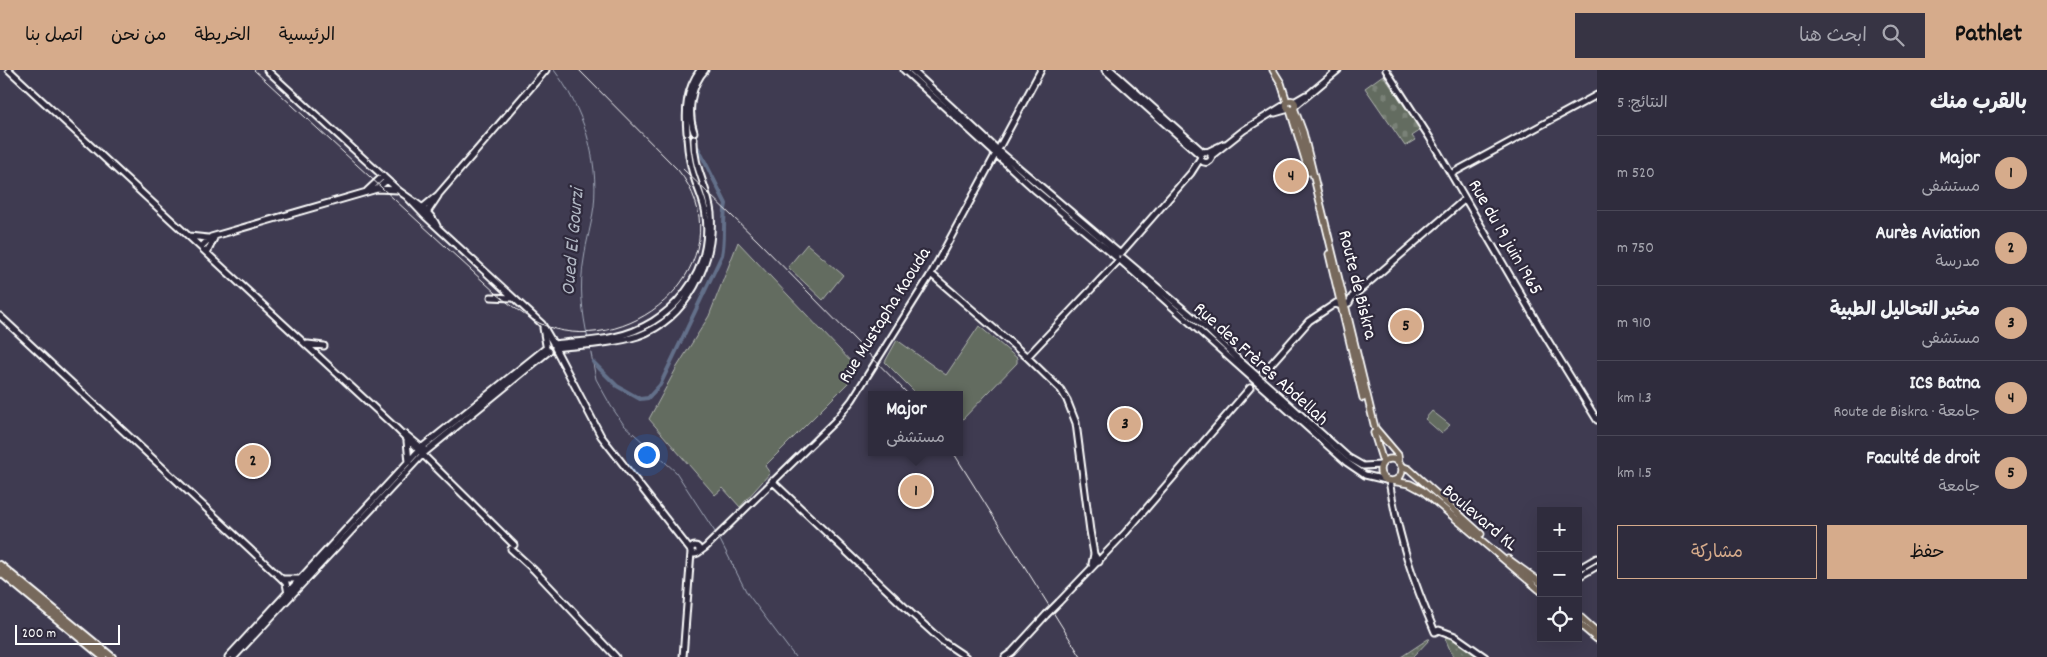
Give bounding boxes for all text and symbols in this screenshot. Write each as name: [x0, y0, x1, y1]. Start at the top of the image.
search box: [1575, 13, 1925, 58]
text: Pathlet: [1955, 18, 2022, 52]
icon: search: [1879, 21, 1907, 49]
text: اتصل بنا: [25, 24, 83, 49]
text: من نحن: [111, 24, 167, 49]
text: الخريطة: [195, 24, 251, 49]
text: الرئيسية: [279, 24, 335, 49]
text: ابحث هنا: [1799, 24, 1867, 51]
text: بالقرب منك: [1930, 89, 2027, 119]
text: النتائج: 5: [1617, 92, 1668, 115]
text: Major: [1939, 146, 1980, 173]
pin: 4: [1275, 157, 1307, 195]
text: 520 m: [1617, 162, 1655, 185]
text: 1: [2009, 162, 2013, 185]
street label: Rue du 19 juin 1965: [1460, 175, 1548, 301]
text: مستشفى: [1921, 176, 1980, 199]
water label: Oued El Gourzi: [555, 184, 593, 297]
text: Aurès Aviation: [1875, 221, 1980, 248]
street label: Route de Biskra: [1329, 228, 1383, 343]
text: 750 m: [1617, 237, 1654, 260]
text: 2: [2008, 237, 2015, 260]
street label: Rue Mustapha Kaouda: [833, 242, 939, 389]
text: مدرسة: [1935, 251, 1980, 274]
street label: Rue des Frères Abdellah: [1186, 297, 1334, 433]
text: مخبر التحاليل الطبية: [1830, 298, 1980, 325]
pin: 5: [1390, 307, 1422, 345]
text: 910 m: [1617, 312, 1651, 335]
text: 3: [2007, 312, 2015, 335]
text: مستشفى: [1921, 328, 1980, 351]
text: ICS Batna: [1909, 371, 1980, 398]
text: 1.3 km: [1617, 387, 1652, 410]
text: 4: [2008, 387, 2014, 410]
popup: [868, 391, 963, 456]
text: Major: [886, 397, 927, 424]
text: جامعة · Route de Biskra: [1834, 401, 1980, 424]
pin: 3: [1109, 405, 1141, 443]
text: مستشفى: [886, 427, 945, 450]
pin: 2: [237, 442, 269, 480]
your location: [634, 442, 660, 468]
text: Faculté de droit: [1866, 446, 1980, 473]
text: 1.5 km: [1617, 462, 1652, 485]
text: 5: [2007, 462, 2015, 485]
pin: 1: [900, 472, 932, 510]
text: جامعة: [1938, 476, 1980, 499]
street label: Boulevard KL: [1435, 479, 1523, 559]
map controls: [1537, 507, 1582, 642]
button: +: [1537, 507, 1582, 552]
button: مشاركة: [1617, 525, 1817, 579]
button: حفظ: [1827, 525, 2027, 579]
button: −: [1537, 552, 1582, 597]
button: locate: [1537, 597, 1582, 642]
scale bar: [15, 622, 120, 645]
text: 200 m: [22, 624, 56, 644]

